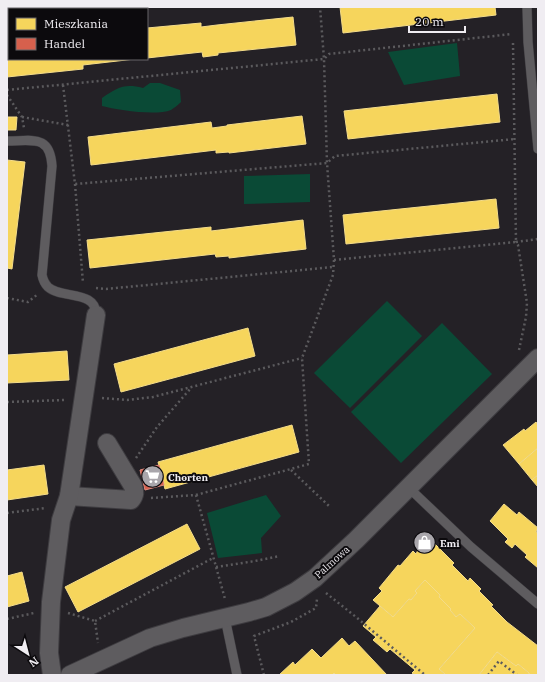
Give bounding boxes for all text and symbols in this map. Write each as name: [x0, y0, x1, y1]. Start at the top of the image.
legend: [8, 8, 148, 60]
scale bar: [409, 8, 465, 34]
text: 20 m: [415, 14, 444, 29]
text: Mieszkania: [44, 16, 108, 31]
text: Handel: [44, 36, 85, 51]
supermarket icon: Chorten: [139, 464, 165, 490]
place label: Chorten: [168, 471, 208, 484]
shop icon: Emi: [412, 530, 438, 556]
place label: Emi: [440, 537, 460, 550]
street label: Palmowa: [312, 542, 353, 581]
north arrow: [8, 634, 48, 674]
text: N: [26, 654, 42, 670]

